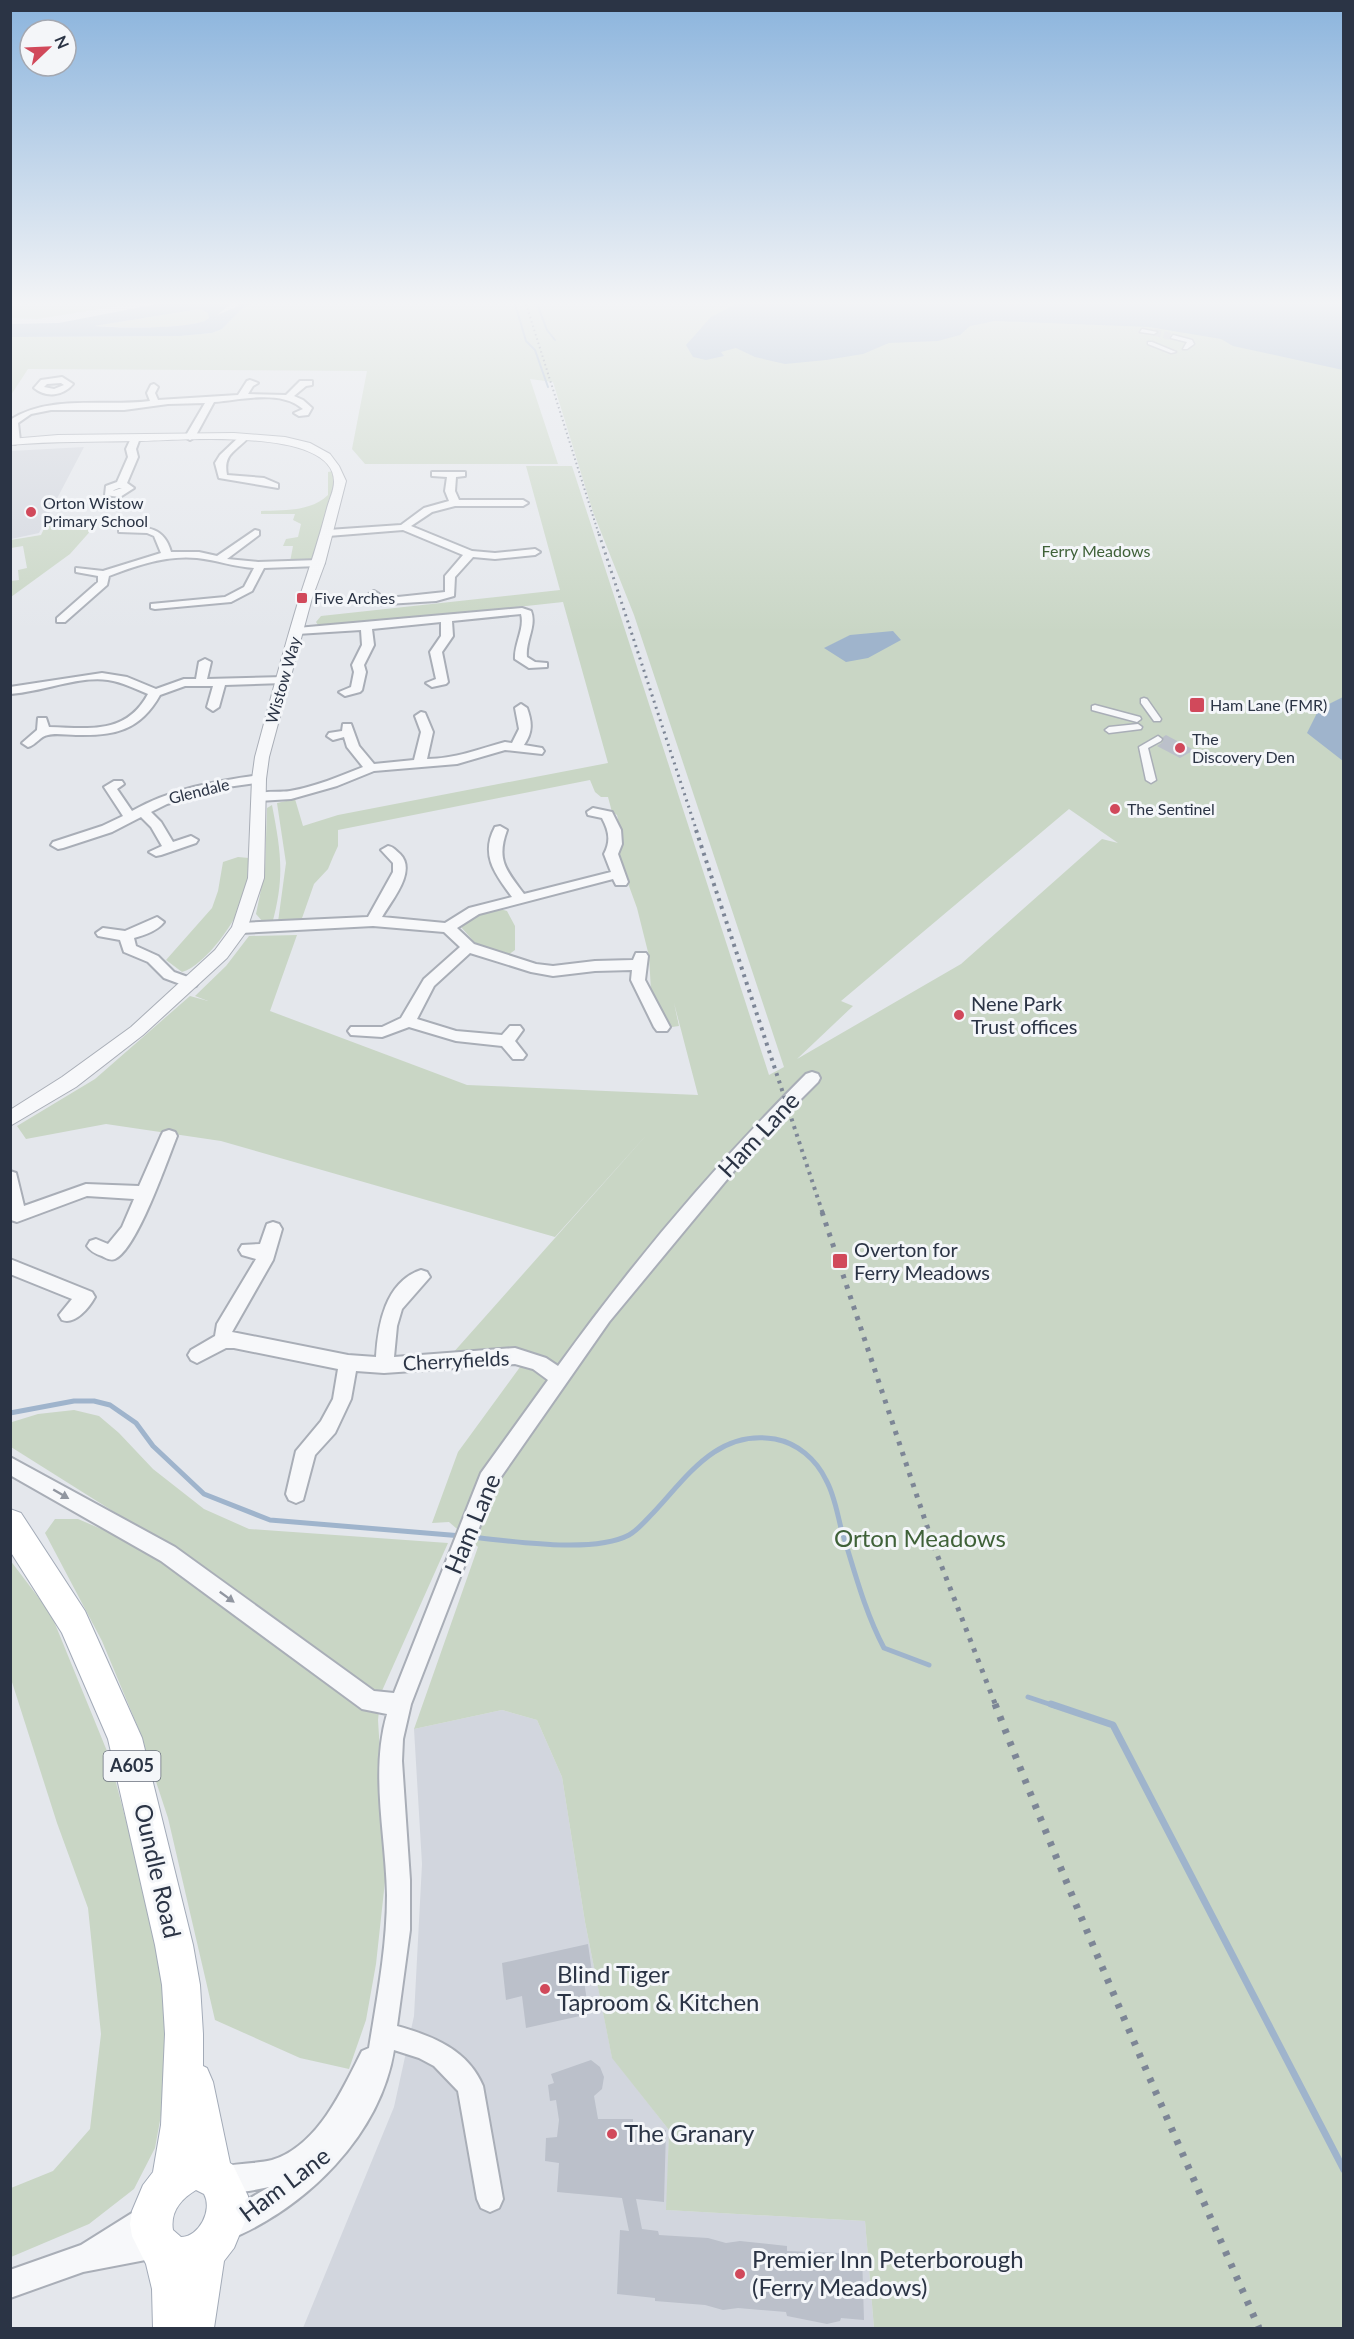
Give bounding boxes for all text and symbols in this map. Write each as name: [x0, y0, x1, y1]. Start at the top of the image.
north arrow: [18, 18, 78, 78]
text: N: [51, 33, 73, 51]
place label: Orton Wistow Primary School: [43, 493, 148, 530]
marker: Orton Wistow Primary School: [24, 505, 38, 519]
park label: Ferry Meadows: [1042, 541, 1150, 560]
place label: Five Arches: [314, 588, 395, 607]
marker: Five Arches: [295, 591, 309, 605]
street label: Wistow Way: [261, 633, 304, 726]
place label: Ham Lane (FMR): [1210, 695, 1327, 714]
marker: Ham Lane (FMR): [1188, 696, 1206, 714]
place label: The Discovery Den: [1192, 729, 1295, 766]
marker: The Discovery Den: [1173, 741, 1187, 755]
street label: Glendale: [167, 774, 231, 807]
place label: The Sentinel: [1127, 799, 1215, 818]
marker: The Sentinel: [1108, 802, 1122, 816]
place label: Nene Park Trust offices: [971, 991, 1077, 1038]
marker: Nene Park Trust offices: [952, 1008, 966, 1022]
street label: Ham Lane: [711, 1085, 805, 1183]
place label: Overton for Ferry Meadows: [854, 1237, 990, 1284]
marker: Overton for Ferry Meadows: [831, 1252, 849, 1270]
street label: Cherryfields: [402, 1345, 510, 1375]
street label: Ham Lane: [438, 1469, 506, 1578]
one-way arrow: [53, 1488, 69, 1499]
park label: Orton Meadows: [834, 1523, 1006, 1552]
one-way arrow: [218, 1591, 234, 1603]
road number: A605: [104, 1751, 160, 1781]
street label: Oundle Road: [129, 1801, 188, 1941]
place label: Blind Tiger Taproom & Kitchen: [557, 1959, 760, 2016]
marker: Blind Tiger Taproom & Kitchen: [538, 1982, 552, 1996]
place label: The Granary: [624, 2118, 755, 2147]
marker: The Granary: [605, 2127, 619, 2141]
street label: Ham Lane: [233, 2140, 335, 2227]
place label: Premier Inn Peterborough (Ferry Meadows): [752, 2244, 1024, 2301]
marker: Premier Inn Peterborough (Ferry Meadows): [733, 2267, 747, 2281]

